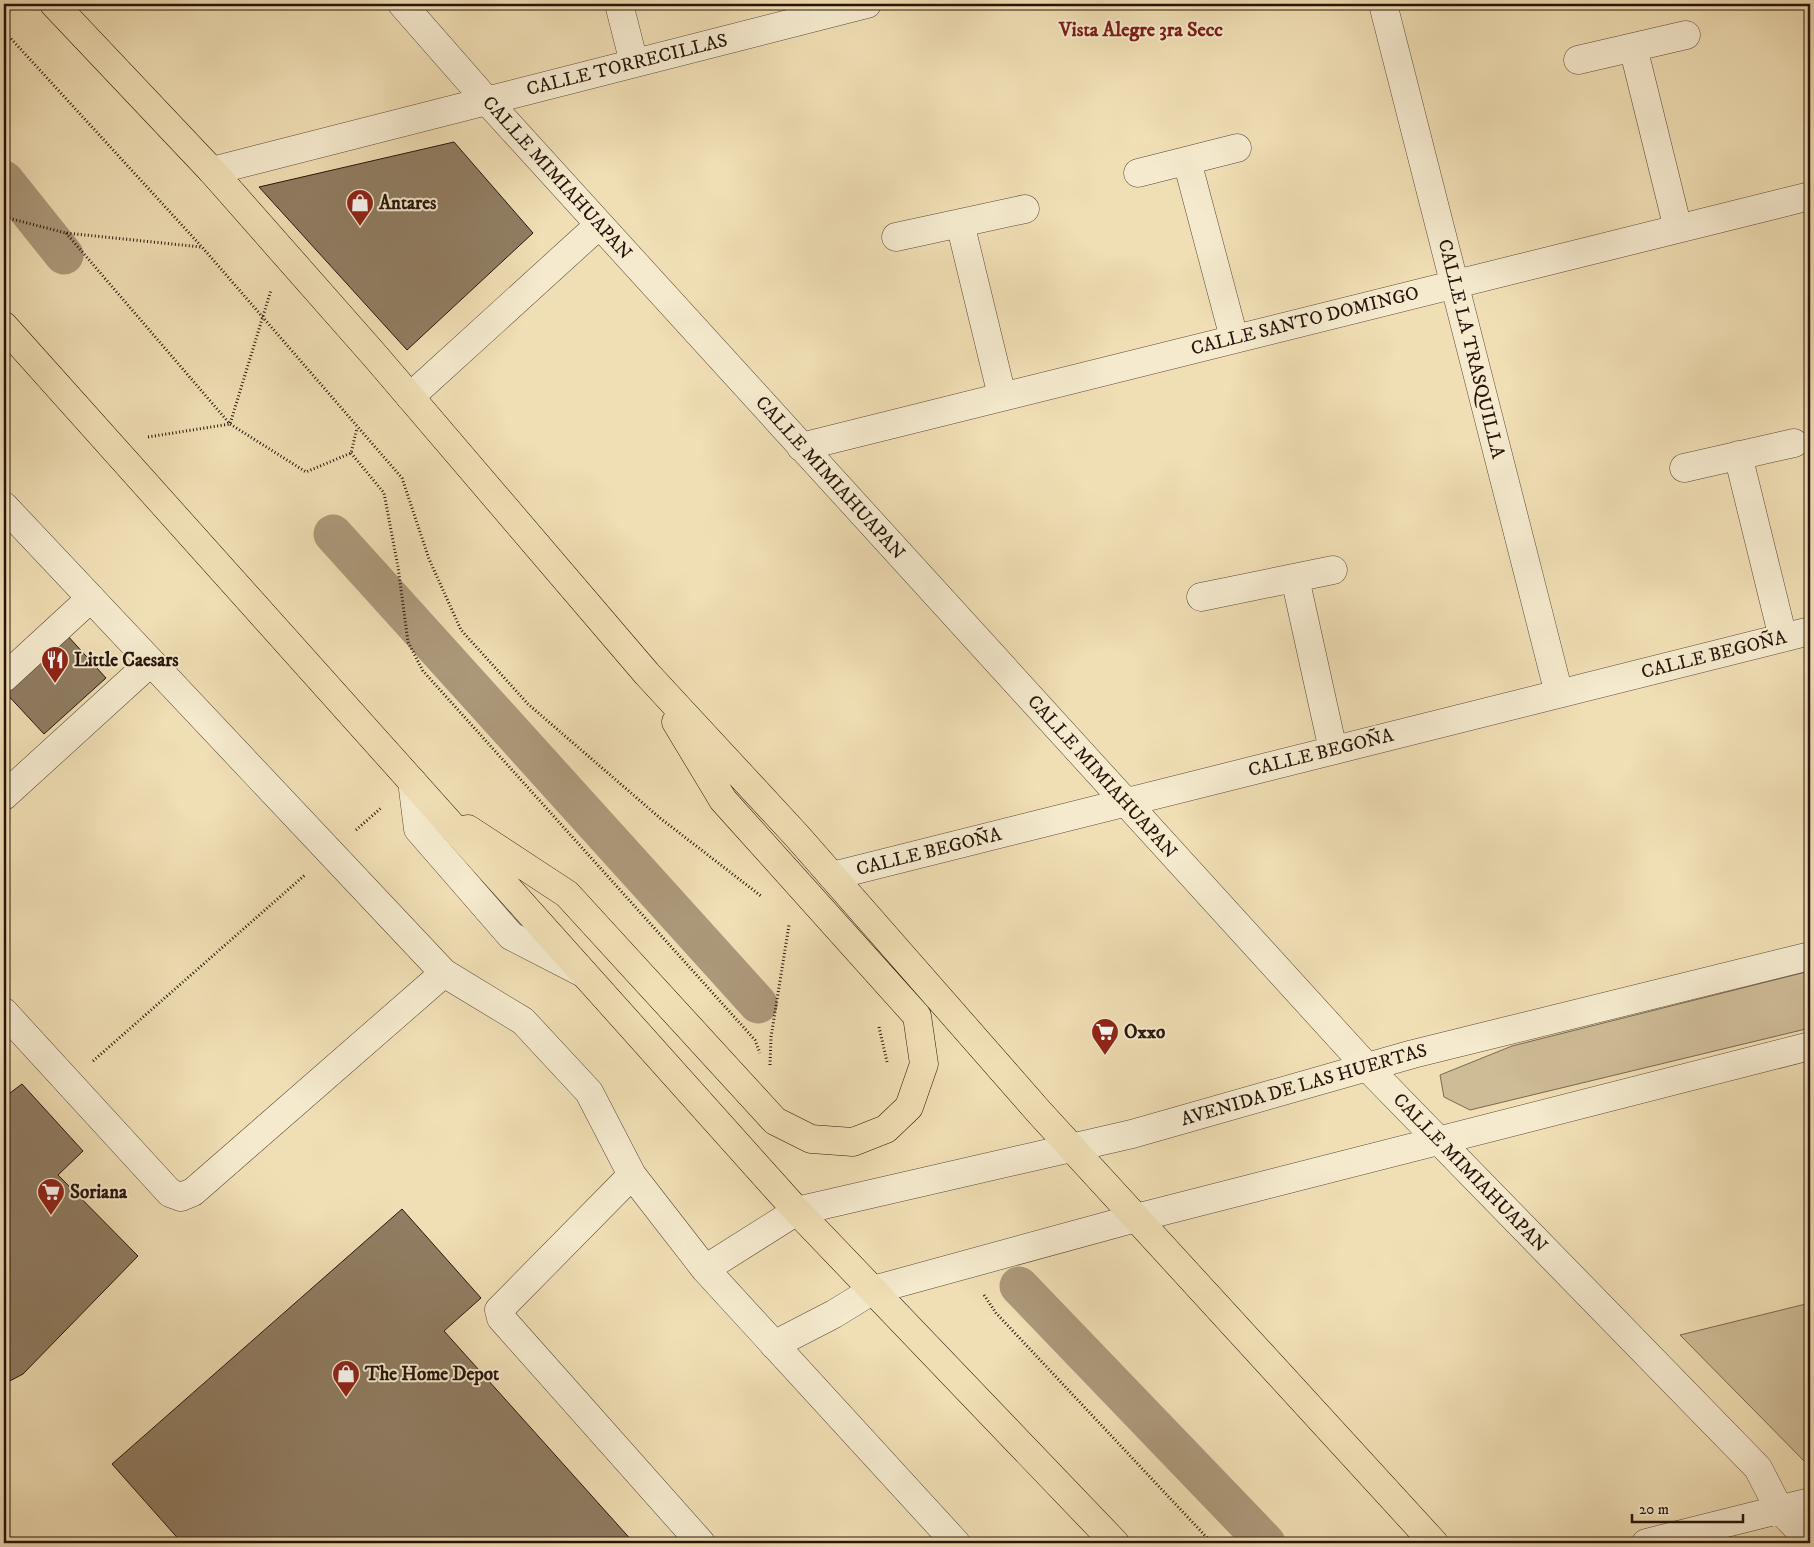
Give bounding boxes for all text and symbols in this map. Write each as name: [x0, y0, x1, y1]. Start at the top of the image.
district label: Vista Alegre 3ra Secc: [1058, 18, 1223, 43]
street label: CALLE TORRECILLAS: [524, 29, 730, 101]
street label: CALLE MIMIAHUAPAN: [477, 91, 637, 265]
shop icon: Antares: [345, 188, 375, 227]
place label: Antares: [378, 192, 437, 215]
street label: CALLE LA TRASQUILLA: [1433, 237, 1510, 462]
street label: CALLE SANTO DOMINGO: [1189, 282, 1421, 360]
street label: CALLE MIMIAHUAPAN: [750, 391, 910, 565]
street label: CALLE BEGOÑA: [1638, 624, 1790, 684]
restaurant icon: Little Caesars: [40, 645, 70, 684]
place label: Little Caesars: [74, 649, 179, 672]
street label: CALLE MIMIAHUAPAN: [1022, 690, 1182, 864]
street label: CALLE BEGOÑA: [1245, 722, 1397, 782]
street label: CALLE BEGOÑA: [853, 821, 1005, 881]
supermarket icon: Oxxo: [1090, 1017, 1120, 1056]
place label: Oxxo: [1124, 1021, 1165, 1044]
street label: AVENIDA DE LAS HUERTAS: [1178, 1039, 1430, 1131]
street label: CALLE MIMIAHUAPAN: [1388, 1089, 1552, 1257]
supermarket icon: Soriana: [36, 1177, 66, 1216]
place label: Soriana: [70, 1181, 128, 1204]
shop icon: The Home Depot: [331, 1359, 361, 1398]
place label: The Home Depot: [364, 1363, 500, 1386]
scale bar: [1632, 1492, 1743, 1524]
text: 20 m: [1639, 1500, 1669, 1519]

